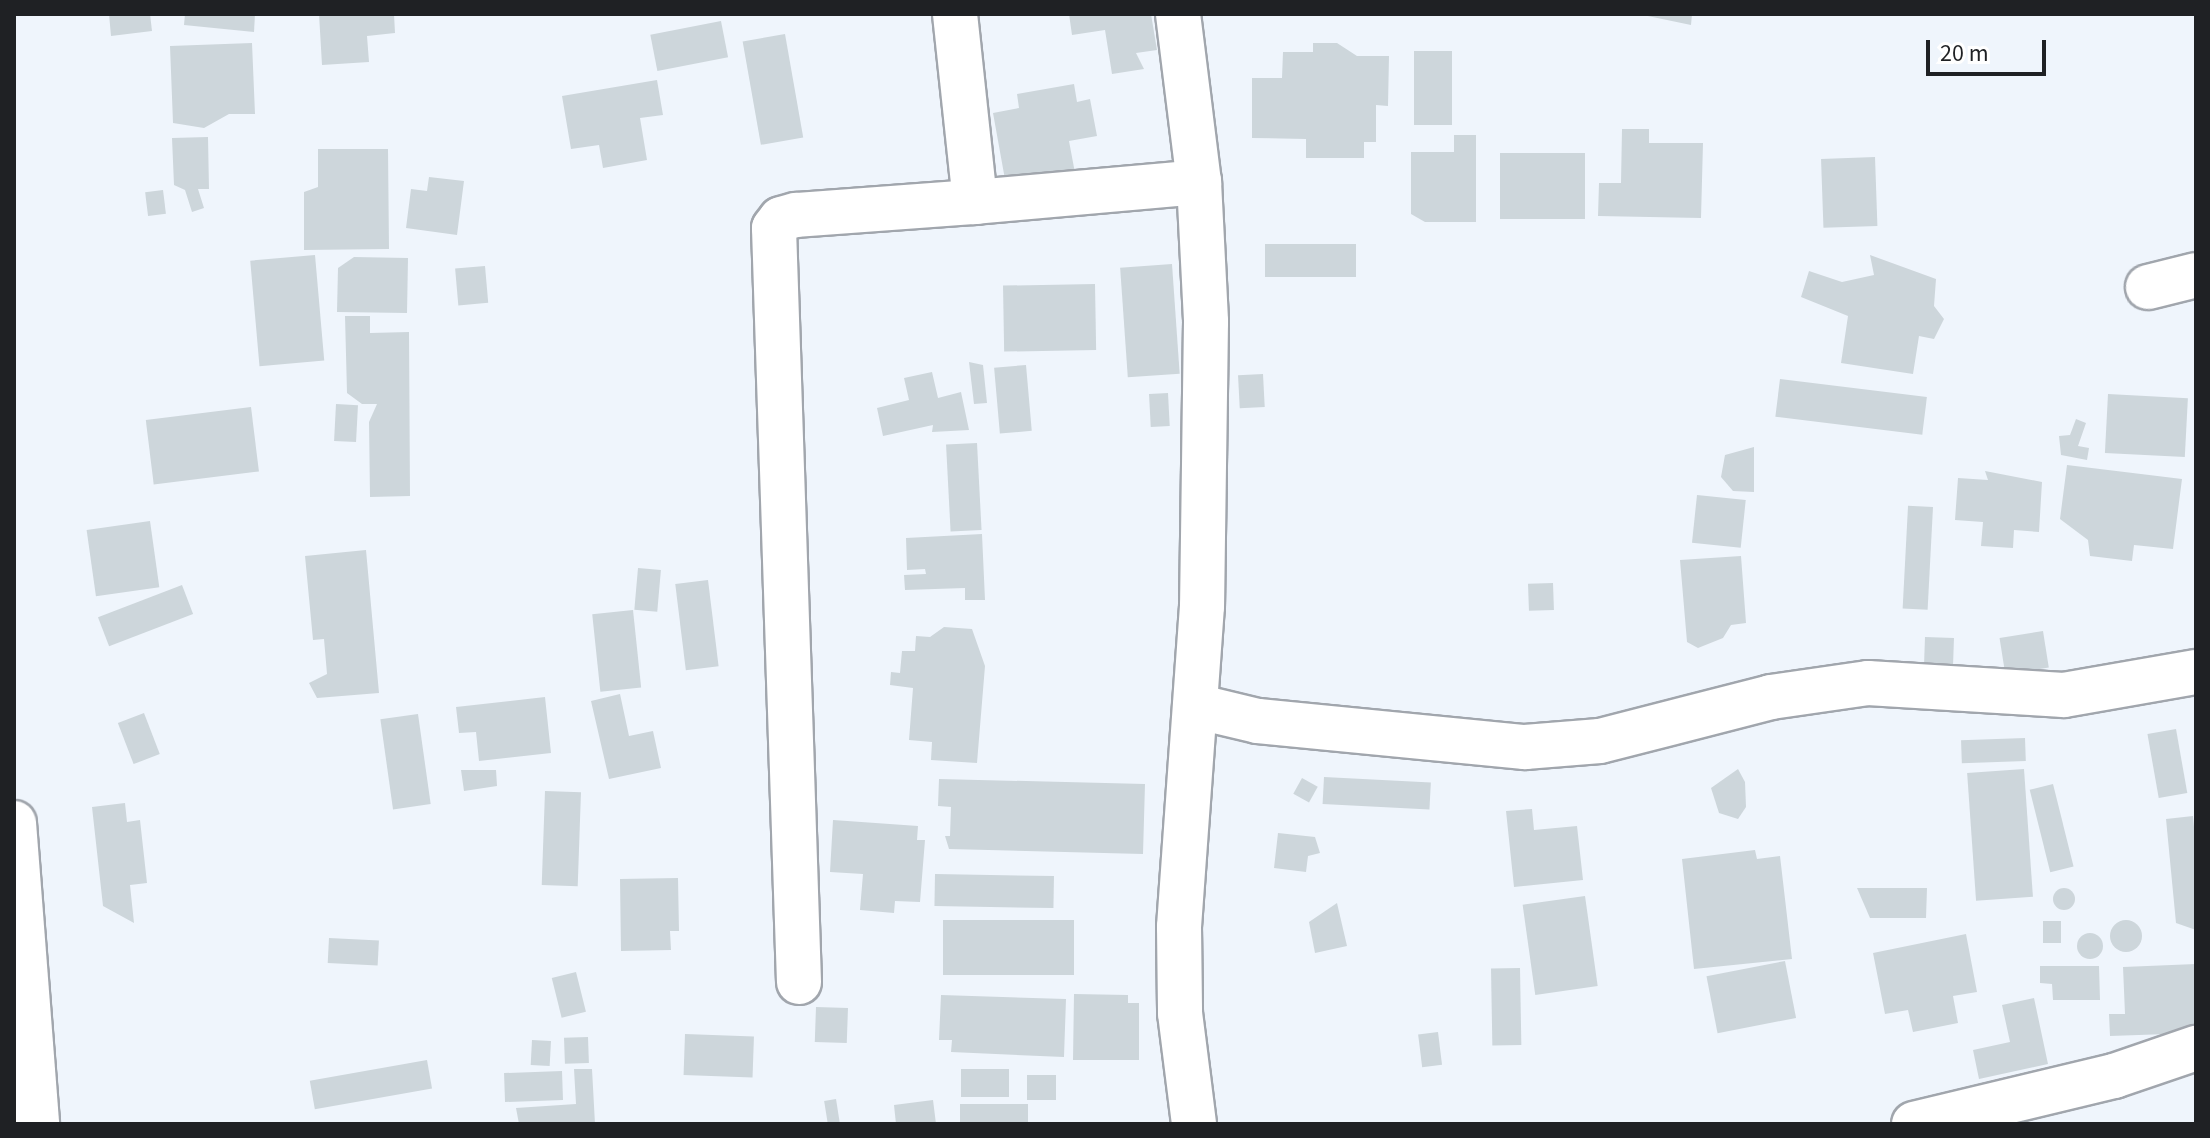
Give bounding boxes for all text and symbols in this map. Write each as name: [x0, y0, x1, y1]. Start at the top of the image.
scale bar: [1930, 24, 2050, 74]
text: 20 m: [1940, 36, 1989, 71]

